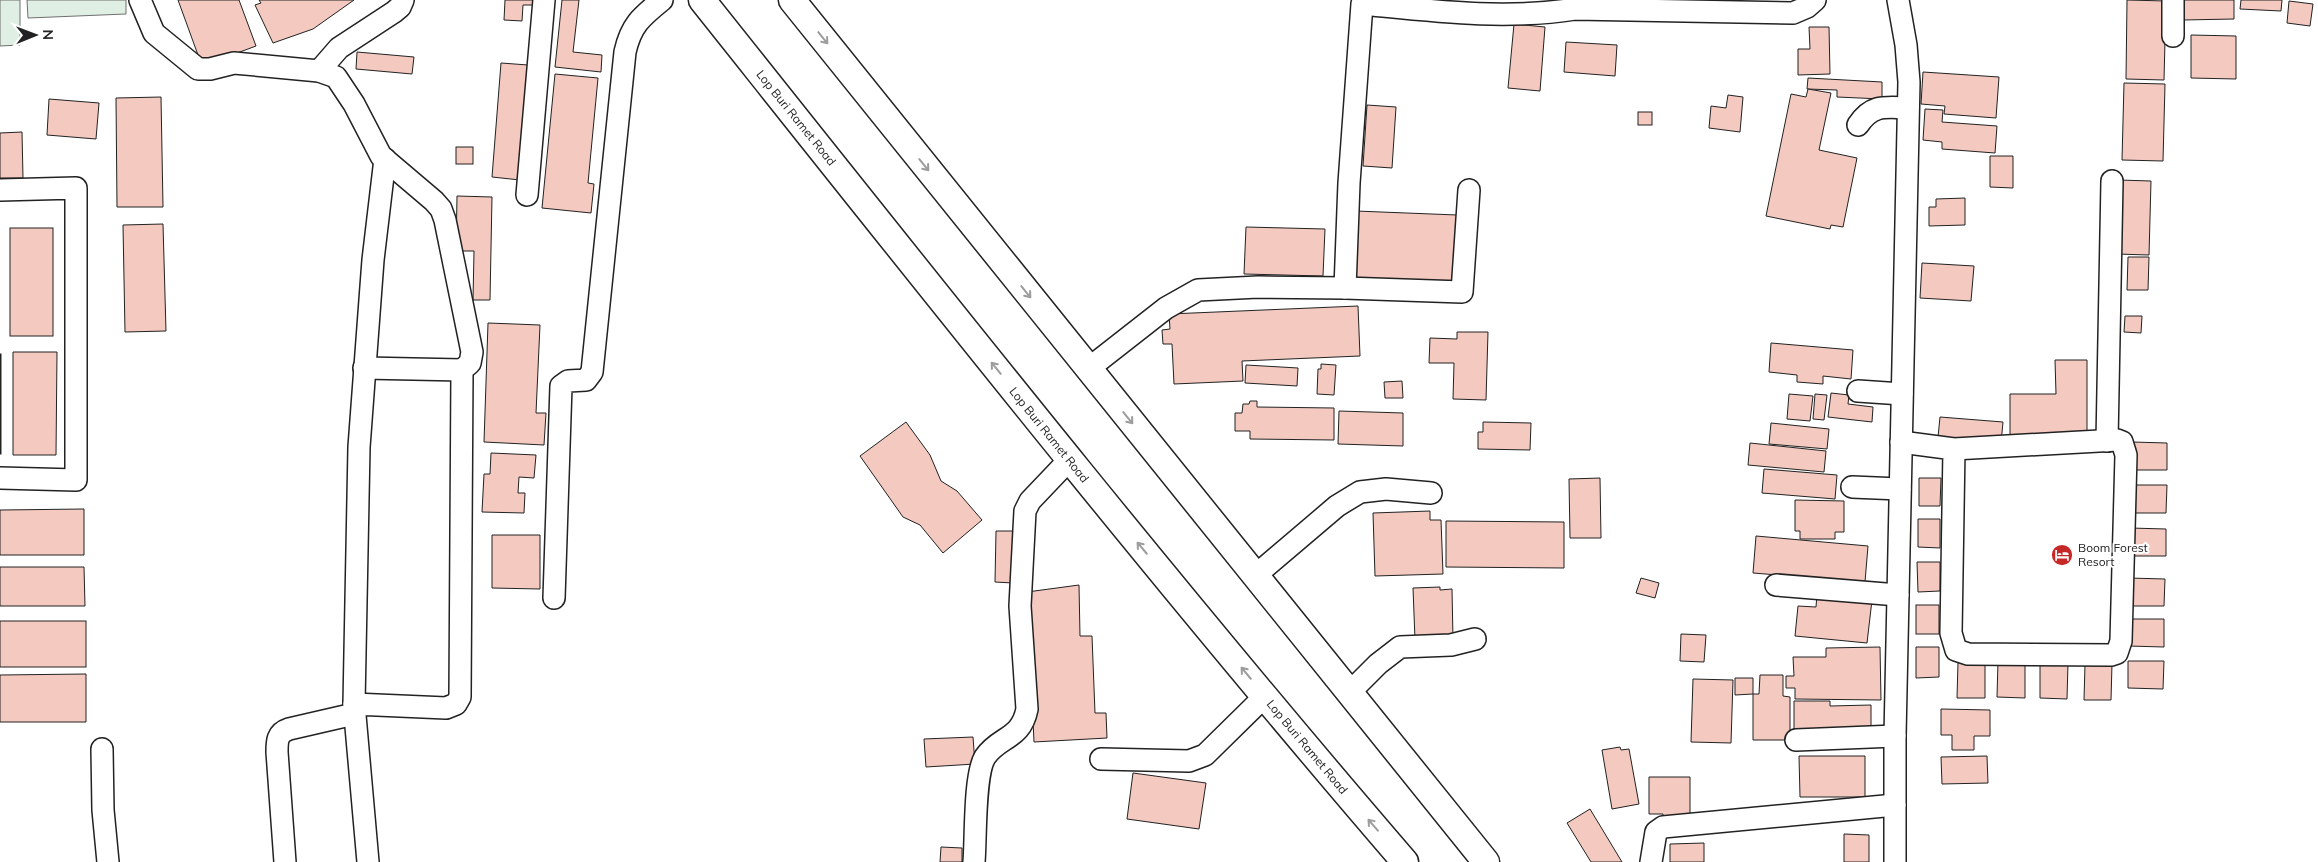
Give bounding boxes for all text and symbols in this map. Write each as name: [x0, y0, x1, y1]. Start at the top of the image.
north arrow: [10, 10, 60, 60]
text: N: [39, 29, 57, 40]
one-way arrow: [817, 31, 828, 44]
street label: Lop Buri Ramet Road: [753, 67, 839, 168]
one-way arrow: [919, 158, 930, 171]
one-way arrow: [1020, 285, 1031, 298]
one-way arrow: [990, 362, 1001, 375]
street label: Lop Buri Ramet Road: [1006, 384, 1092, 485]
one-way arrow: [1122, 412, 1133, 425]
place label: Boom Forest Resort: [2078, 540, 2148, 569]
one-way arrow: [1137, 542, 1148, 555]
hotel icon: Boom Forest Resort: [2050, 543, 2074, 567]
one-way arrow: [1241, 667, 1252, 680]
street label: Lop Buri Ramet Road: [1264, 697, 1351, 797]
one-way arrow: [1367, 819, 1378, 832]

